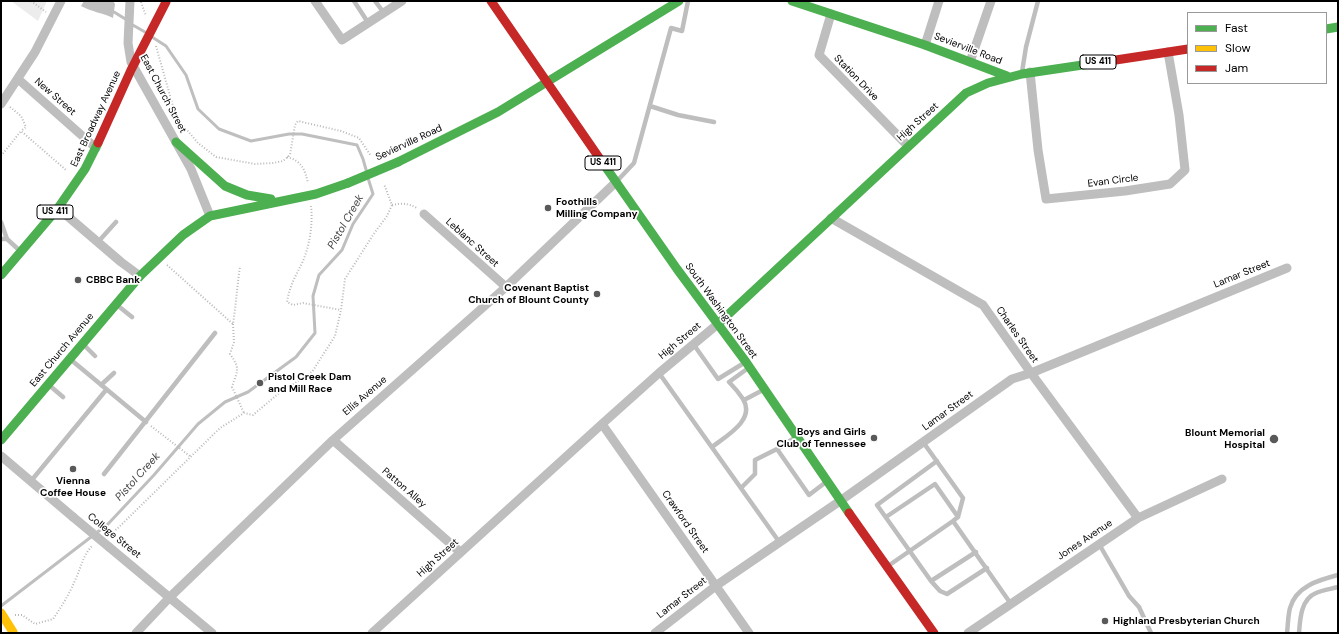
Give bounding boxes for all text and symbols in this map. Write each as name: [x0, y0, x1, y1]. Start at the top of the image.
legend: [1187, 12, 1327, 84]
text: Fast: [1225, 20, 1248, 36]
street label: Sevierville Road: [932, 30, 1004, 68]
text: Slow: [1225, 40, 1251, 56]
street label: Station Drive: [831, 52, 881, 104]
street label: East Church Street: [137, 53, 189, 135]
road number: US 411: [1080, 55, 1116, 69]
text: Jam: [1225, 60, 1248, 76]
street label: East Broadway Avenue: [68, 69, 124, 169]
street label: New Street: [32, 76, 78, 118]
street label: High Street: [895, 100, 941, 144]
street label: Sevierville Road: [374, 122, 444, 164]
road number: US 411: [585, 156, 621, 170]
street label: Evan Circle: [1087, 172, 1139, 190]
water label: Pistol Creek: [325, 192, 367, 252]
place label: Foothills Milling Company: [556, 196, 637, 220]
marker: Foothills Milling Company: [543, 203, 553, 213]
road number: US 411: [37, 205, 73, 219]
street label: Leblanc Street: [443, 216, 501, 270]
street label: Lamar Street: [1212, 257, 1272, 291]
street label: South Washington Street: [682, 261, 760, 361]
place label: CBBC Bank: [86, 274, 140, 286]
marker: CBBC Bank: [73, 275, 83, 285]
place label: Covenant Baptist Church of Blount County: [468, 282, 589, 306]
marker: Covenant Baptist Church of Blount County: [592, 289, 602, 299]
street label: Charles Street: [993, 305, 1041, 365]
street label: East Church Avenue: [28, 311, 96, 389]
street label: High Street: [656, 320, 704, 362]
place label: Pistol Creek Dam and Mill Race: [268, 371, 351, 394]
street label: Ellis Avenue: [341, 374, 389, 418]
marker: Pistol Creek Dam and Mill Race: [255, 378, 265, 388]
street label: Lamar Street: [920, 389, 976, 433]
place label: Boys and Girls Club of Tennessee: [777, 426, 866, 450]
place label: Blount Memorial Hospital: [1185, 427, 1265, 450]
marker: Boys and Girls Club of Tennessee: [869, 433, 879, 443]
marker: Blount Memorial Hospital: [1268, 433, 1280, 445]
water label: Pistol Creek: [113, 450, 163, 504]
marker: Vienna Coffee House: [68, 464, 78, 474]
street label: Patton Alley: [379, 465, 429, 511]
place label: Vienna Coffee House: [40, 475, 106, 498]
street label: Crawford Street: [659, 488, 711, 556]
street label: College Street: [85, 511, 143, 561]
street label: Jones Avenue: [1055, 517, 1115, 563]
street label: High Street: [415, 536, 461, 580]
street label: Lamar Street: [655, 575, 709, 621]
place label: Highland Presbyterian Church: [1113, 615, 1260, 627]
marker: Highland Presbyterian Church: [1100, 616, 1110, 626]

